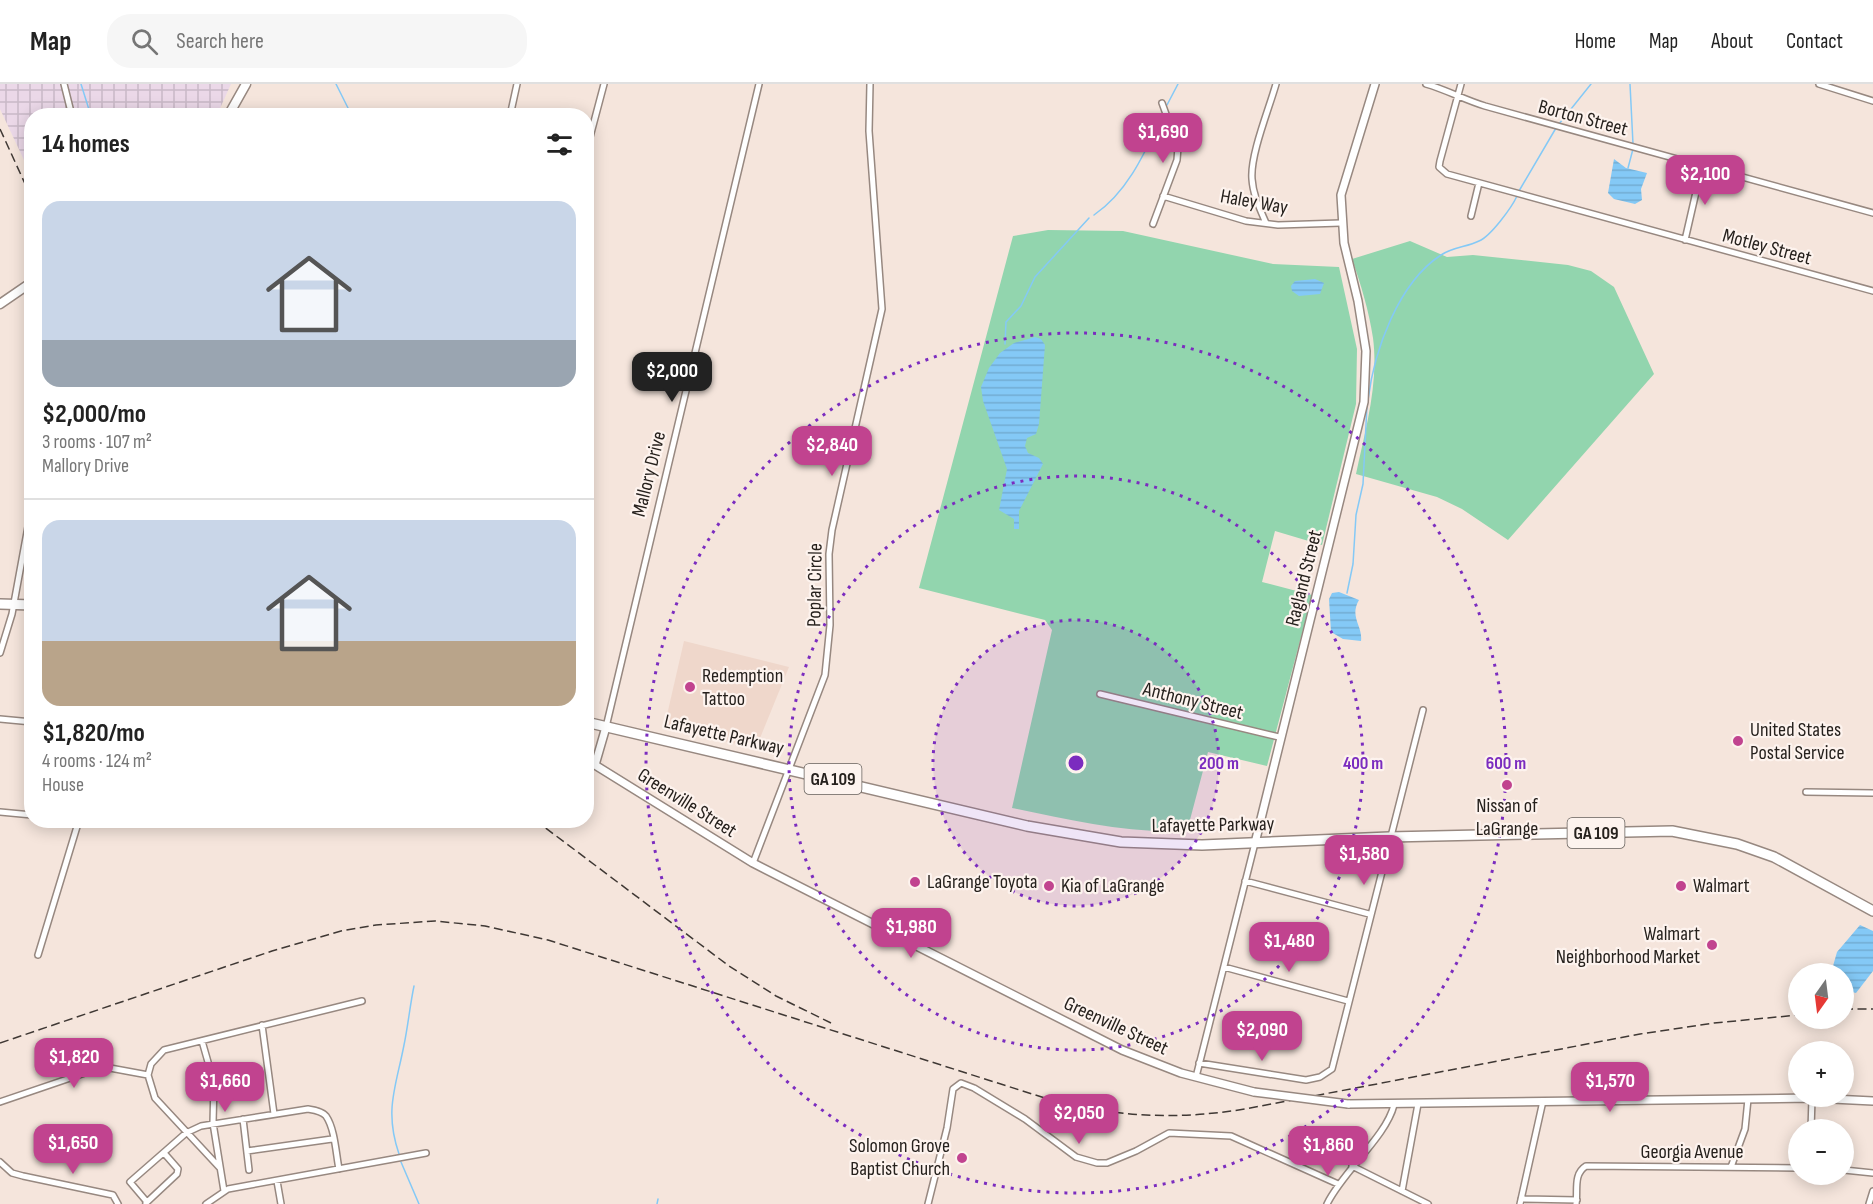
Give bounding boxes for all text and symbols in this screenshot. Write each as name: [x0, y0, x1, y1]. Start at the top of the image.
search box: [107, 14, 527, 68]
text: Map: [30, 25, 71, 58]
icon: search: [128, 25, 161, 58]
text: Search here: [176, 28, 264, 55]
text: Home: [1575, 29, 1616, 54]
text: Map: [1649, 29, 1678, 54]
text: About: [1711, 29, 1753, 54]
text: Contact: [1786, 29, 1843, 54]
street label: Borton Street: [1536, 95, 1630, 141]
pin: $1,690: [1114, 113, 1212, 164]
text: $1,690: [1137, 120, 1189, 144]
icon: filters: [543, 128, 576, 161]
text: 14 homes: [42, 129, 130, 160]
pin: $2,100: [1656, 155, 1754, 206]
text: $2,100: [1680, 162, 1730, 186]
street label: Haley Way: [1218, 184, 1290, 220]
street label: Motley Street: [1720, 224, 1814, 270]
icon: home: [255, 240, 363, 348]
pin: $2,000: [623, 352, 721, 403]
text: $2,000: [646, 359, 698, 383]
text: $2,000/mo: [42, 399, 146, 430]
pin: $2,840: [783, 426, 881, 477]
street label: Mallory Drive: [627, 429, 671, 519]
text: 3 rooms · 107 m²: [42, 430, 152, 454]
text: $2,840: [806, 433, 858, 457]
text: Mallory Drive: [42, 454, 129, 478]
street label: Ragland Street: [1280, 527, 1328, 629]
street label: Poplar Circle: [802, 543, 828, 627]
icon: home: [255, 559, 363, 667]
place label: Redemption Tattoo: [702, 664, 783, 711]
street label: Anthony Street: [1140, 677, 1245, 725]
marker: Redemption Tattoo: [683, 680, 697, 694]
street label: Lafayette Parkway: [662, 710, 787, 761]
text: $1,820/mo: [42, 718, 145, 749]
place label: United States Postal Service: [1750, 718, 1844, 765]
marker: United States Postal Service: [1731, 734, 1745, 748]
text: 4 rooms · 124 m²: [42, 749, 152, 773]
centre of rings: [1066, 753, 1086, 773]
text: 200 m: [1199, 753, 1239, 774]
text: 400 m: [1343, 753, 1383, 774]
text: 600 m: [1486, 753, 1526, 774]
street label: Greenville Street: [633, 763, 741, 843]
road number: GA 109: [804, 764, 862, 794]
text: House: [42, 773, 84, 797]
marker: Nissan of LaGrange: [1500, 778, 1514, 792]
place label: Nissan of LaGrange: [1476, 794, 1538, 841]
street label: Lafayette Parkway: [1152, 812, 1275, 838]
road number: GA 109: [1568, 818, 1624, 848]
pin: $1,580: [1315, 835, 1413, 886]
text: $1,580: [1338, 842, 1390, 866]
place label: LaGrange Toyota: [927, 870, 1037, 894]
place label: Kia of LaGrange: [1061, 874, 1165, 898]
place label: Walmart: [1693, 874, 1750, 898]
marker: LaGrange Toyota: [908, 875, 922, 889]
marker: Kia of LaGrange: [1042, 879, 1056, 893]
marker: Walmart: [1674, 879, 1688, 893]
pin: $1,980: [862, 908, 960, 959]
text: $1,980: [885, 915, 937, 939]
pin: $1,480: [1240, 922, 1338, 973]
place label: Walmart Neighborhood Market: [1556, 922, 1700, 969]
text: $1,480: [1263, 929, 1315, 953]
marker: Walmart Neighborhood Market: [1705, 938, 1719, 952]
north arrow: [1788, 963, 1854, 1029]
map controls: [1788, 963, 1854, 1185]
street label: Greenville Street: [1060, 991, 1172, 1061]
pin: $2,090: [1213, 1011, 1311, 1062]
text: $2,090: [1236, 1018, 1288, 1042]
pin: $1,820: [25, 1038, 123, 1089]
button: +: [1788, 1041, 1854, 1107]
text: $1,820: [48, 1045, 100, 1069]
pin: $1,660: [176, 1062, 274, 1113]
pin: $1,570: [1561, 1062, 1659, 1113]
text: $1,660: [199, 1069, 251, 1093]
text: $1,570: [1585, 1069, 1635, 1093]
pin: $2,050: [1030, 1094, 1128, 1145]
text: $2,050: [1053, 1101, 1105, 1125]
button: −: [1788, 1119, 1854, 1185]
pin: $1,650: [24, 1124, 122, 1175]
pin: $1,860: [1279, 1126, 1377, 1177]
text: $1,650: [48, 1131, 98, 1155]
text: $1,860: [1302, 1133, 1354, 1157]
place label: Solomon Grove Baptist Church: [849, 1134, 950, 1181]
street label: Georgia Avenue: [1640, 1140, 1744, 1164]
marker: Solomon Grove Baptist Church: [955, 1151, 969, 1165]

